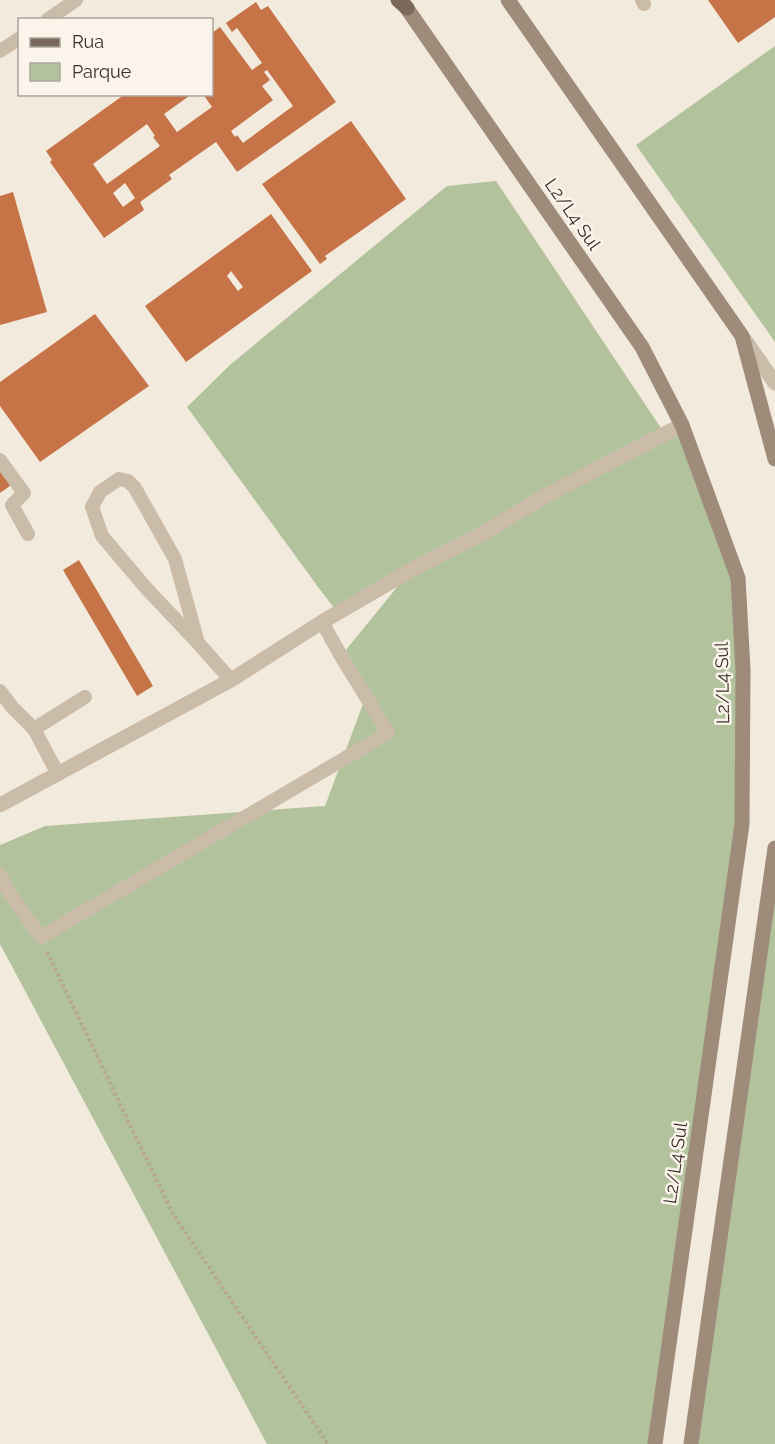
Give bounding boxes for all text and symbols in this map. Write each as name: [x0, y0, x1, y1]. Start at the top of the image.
legend: [18, 18, 213, 96]
text: Rua: [72, 31, 104, 52]
text: Parque: [72, 61, 132, 82]
street label: L2/L4 Sul: [541, 174, 605, 254]
street label: L2/L4 Sul: [711, 642, 733, 724]
street label: L2/L4 Sul: [659, 1121, 691, 1205]

